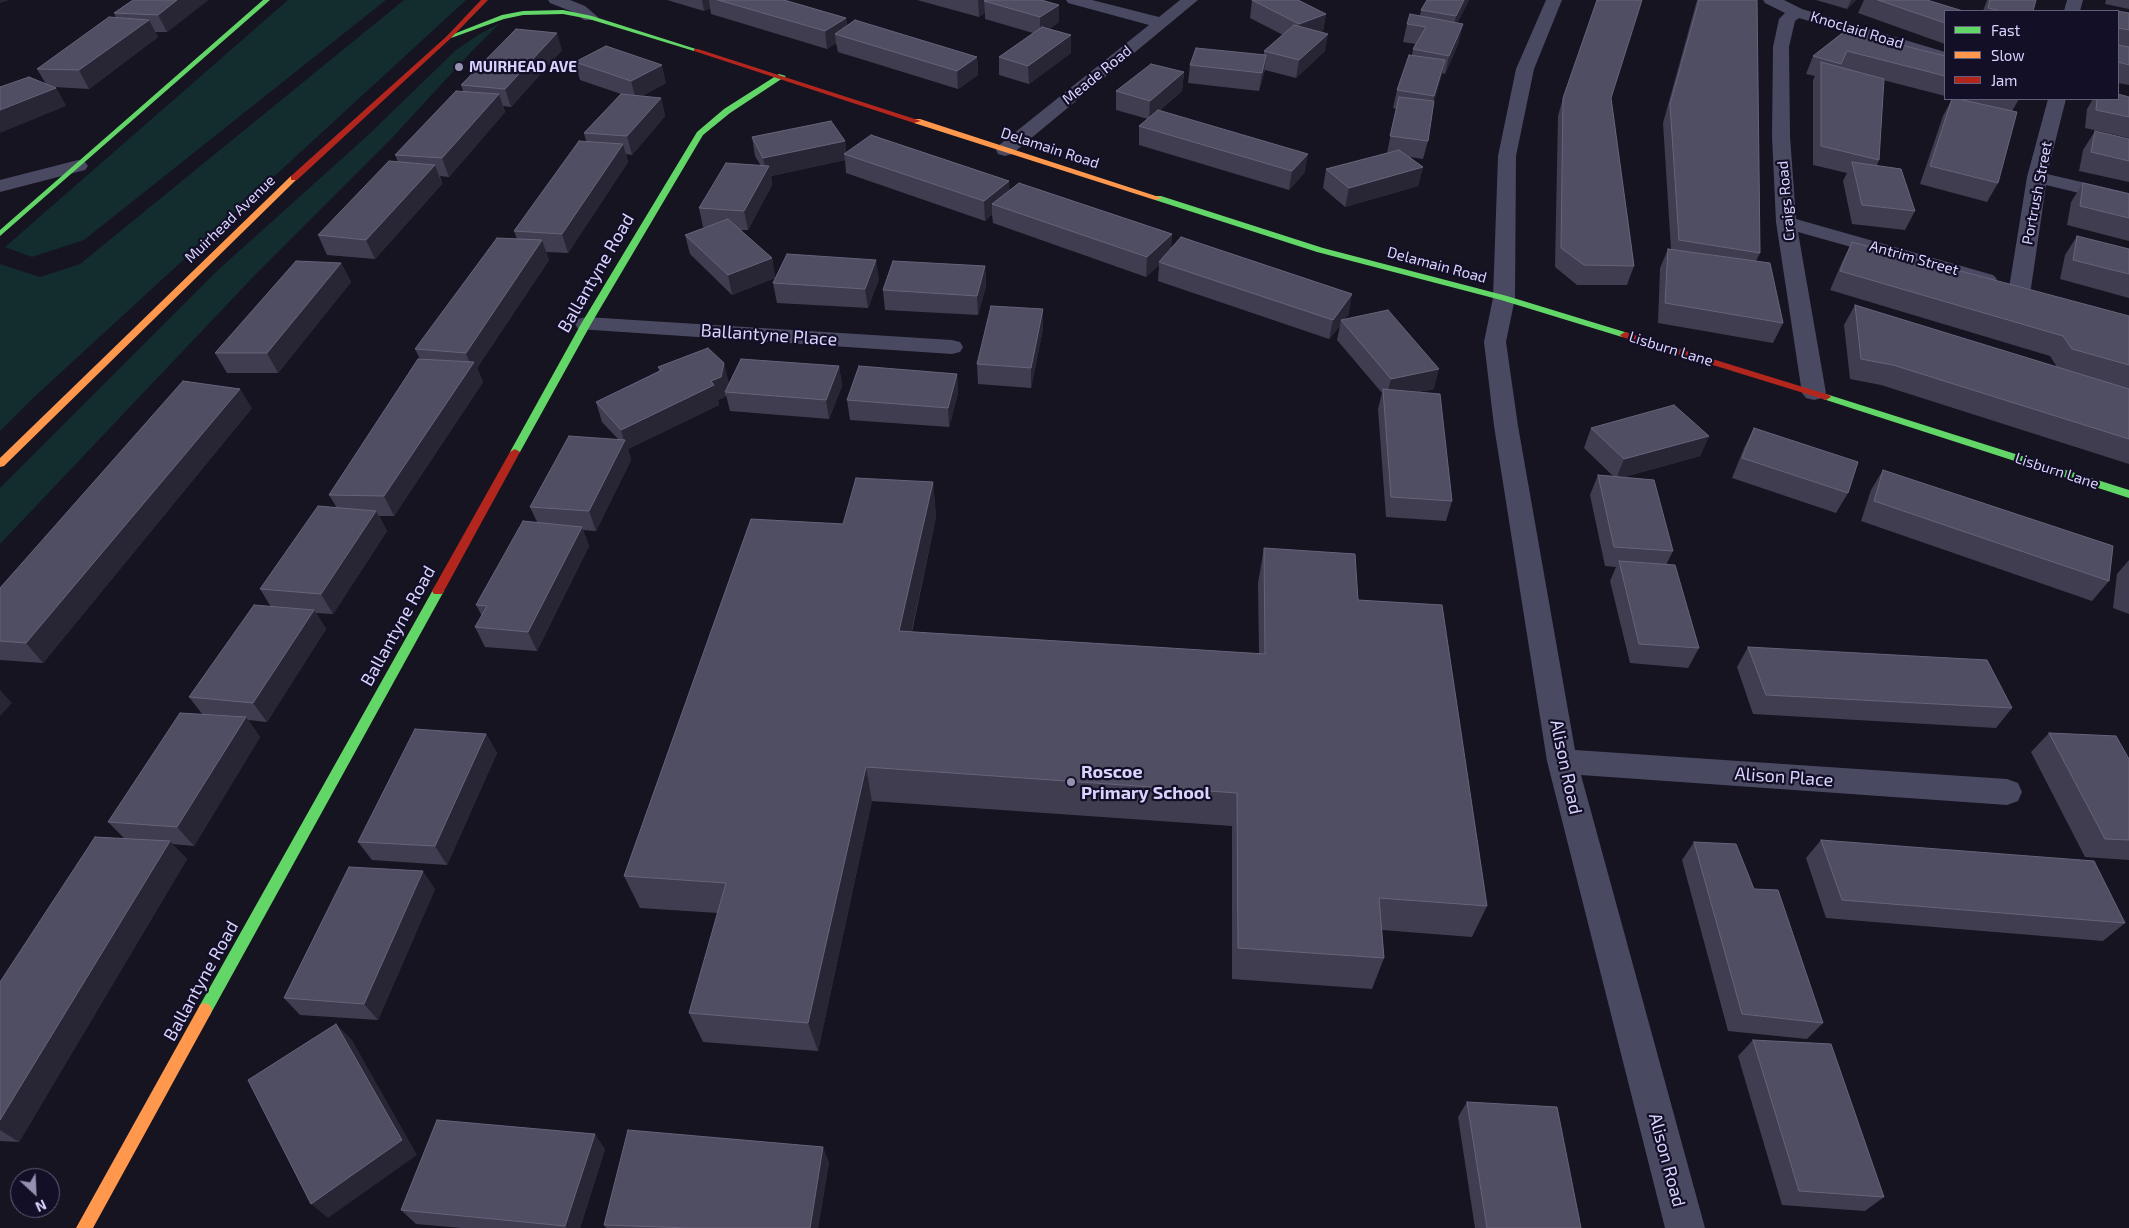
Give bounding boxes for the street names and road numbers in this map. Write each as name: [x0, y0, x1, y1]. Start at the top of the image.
street label: Knoclaid Road: [1808, 7, 1906, 53]
street label: Meade Road: [1059, 42, 1135, 108]
street label: Delamain Road: [999, 124, 1101, 172]
street label: Portrush Street: [2018, 140, 2056, 246]
street label: Craigs Road: [1774, 160, 1798, 242]
street label: Muirhead Avenue: [181, 171, 279, 267]
street label: Ballantyne Road: [553, 210, 639, 336]
street label: Antrim Street: [1867, 237, 1961, 279]
street label: Delamain Road: [1385, 243, 1489, 287]
street label: Ballantyne Place: [700, 319, 838, 351]
street label: Lisburn Lane: [1627, 328, 1715, 370]
street label: Lisburn Lane: [2013, 449, 2101, 493]
street label: Ballantyne Road: [356, 562, 440, 690]
street label: Alison Road: [1545, 718, 1587, 816]
street label: Alison Place: [1734, 763, 1834, 791]
street label: Ballantyne Road: [159, 917, 243, 1045]
street label: Alison Road: [1644, 1111, 1690, 1209]

